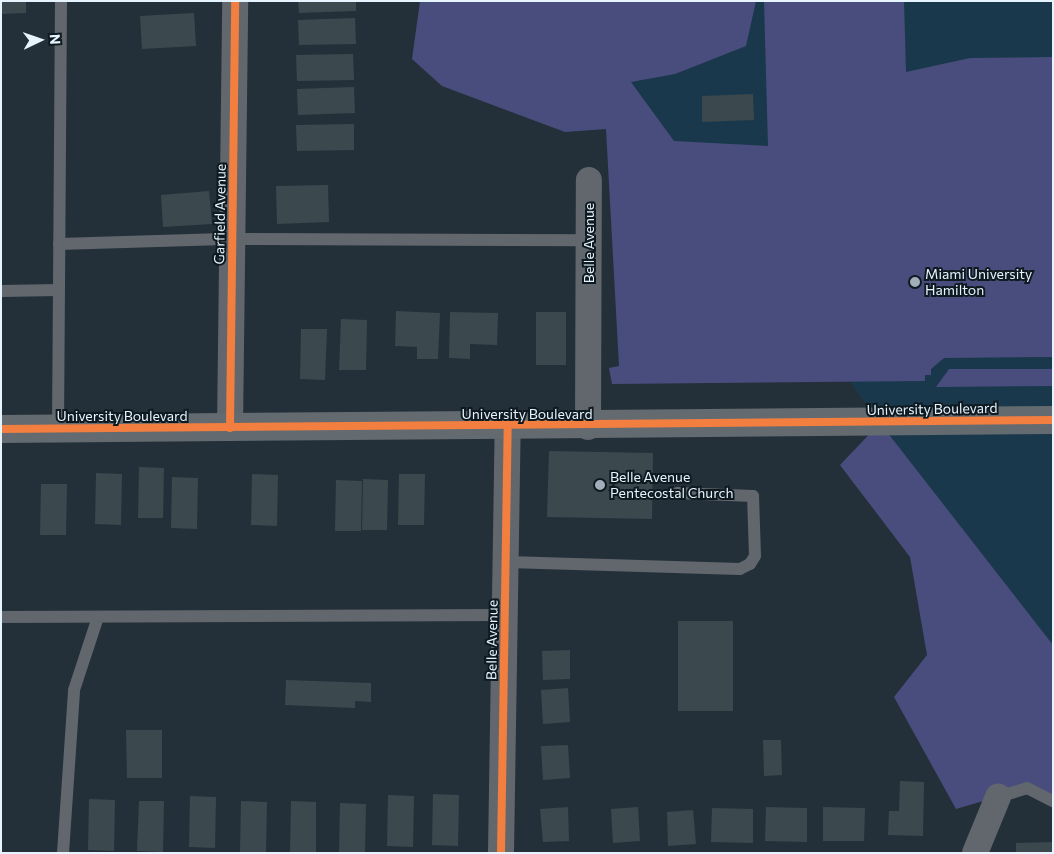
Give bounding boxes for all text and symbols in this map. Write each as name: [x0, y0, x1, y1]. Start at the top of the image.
north arrow: [15, 15, 65, 65]
text: N: [47, 34, 64, 45]
street label: Garfield Avenue: [211, 164, 229, 264]
street label: Belle Avenue: [581, 203, 597, 283]
place label: Miami University Hamilton: [925, 266, 1032, 298]
marker: Miami University Hamilton: [909, 276, 921, 288]
street label: University Boulevard: [866, 399, 998, 419]
street label: University Boulevard: [462, 406, 592, 422]
street label: University Boulevard: [57, 408, 187, 424]
place label: Belle Avenue Pentecostal Church: [610, 469, 733, 502]
marker: Belle Avenue Pentecostal Church: [594, 479, 606, 491]
street label: Belle Avenue: [483, 600, 501, 680]

